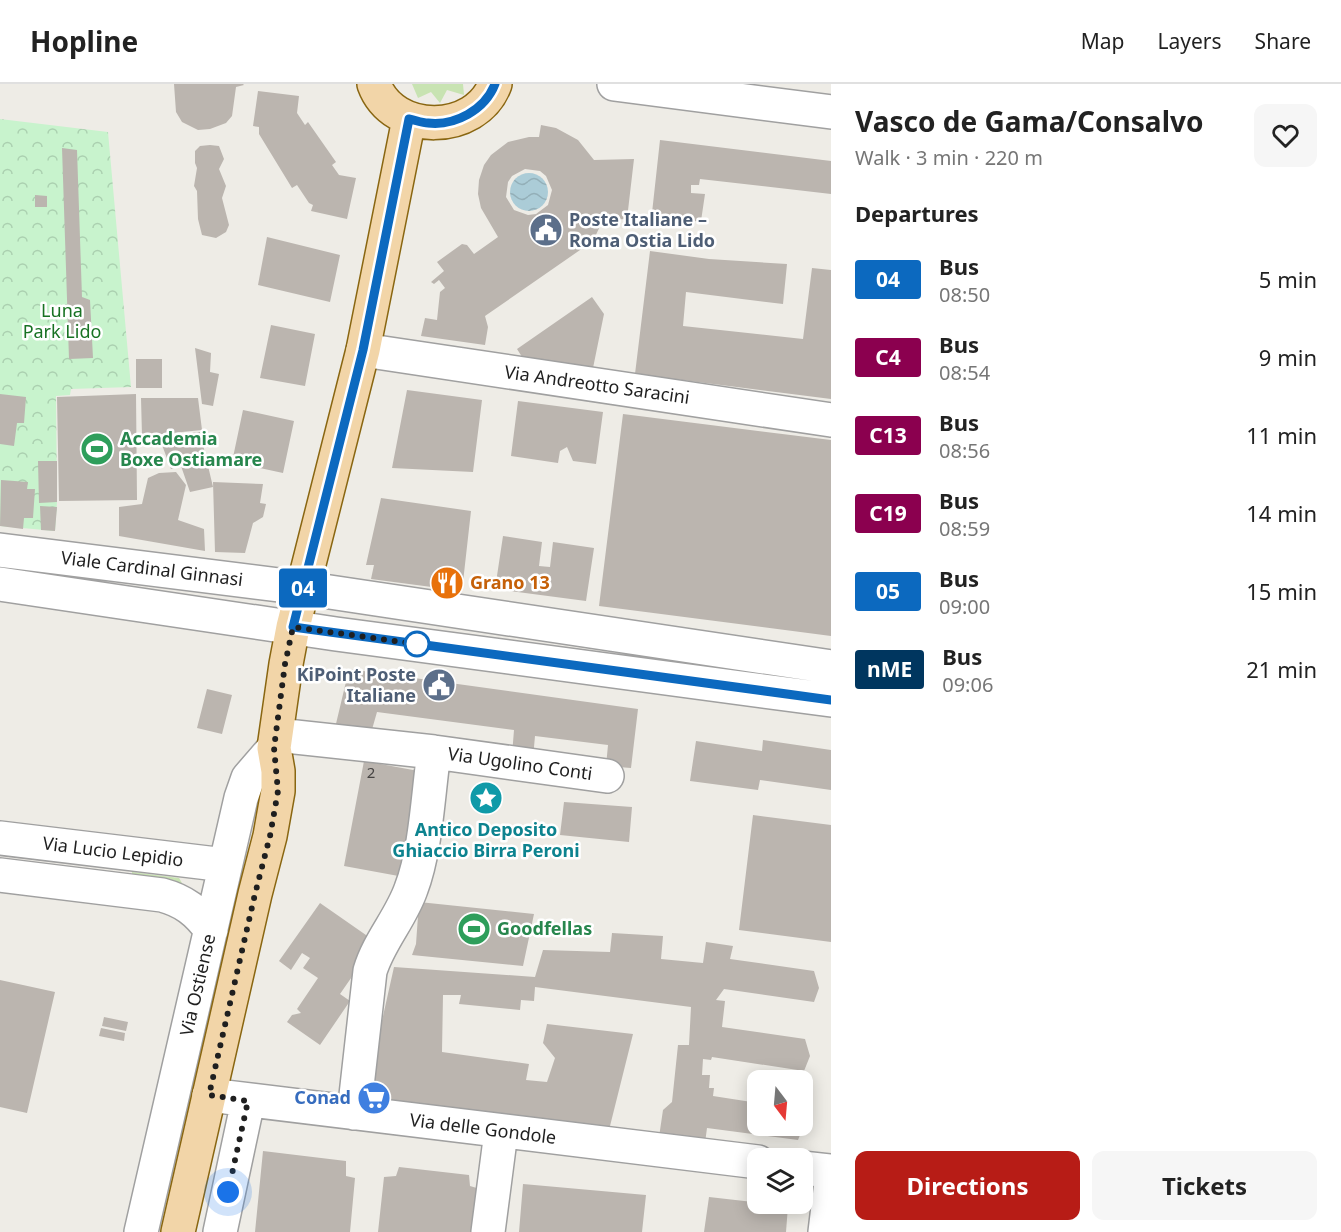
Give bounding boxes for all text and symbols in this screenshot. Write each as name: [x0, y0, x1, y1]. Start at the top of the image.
text: Hopline: [30, 22, 138, 60]
text: Map: [1081, 27, 1125, 55]
text: Layers: [1158, 27, 1222, 55]
text: Share: [1255, 27, 1311, 55]
text: Vasco de Gama/Consalvo: [855, 102, 1203, 140]
button: heart: [1254, 104, 1317, 167]
text: Walk · 3 min · 220 m: [855, 144, 1043, 171]
text: Departures: [855, 198, 979, 228]
place label: Poste Italiane – Roma Ostia Lido: [569, 207, 715, 252]
public building icon: Poste Italiane – Roma Ostia Lido: [528, 212, 564, 248]
text: Bus: [939, 251, 979, 281]
text: 5 min: [1259, 264, 1317, 294]
text: 04: [876, 265, 900, 293]
text: 08:50: [939, 281, 990, 308]
park label: Luna Park Lido: [23, 298, 101, 343]
text: Bus: [939, 329, 979, 359]
text: 9 min: [1259, 342, 1317, 372]
text: C4: [875, 343, 901, 371]
street label: Via Andreotto Saracini: [503, 359, 691, 409]
text: 08:54: [939, 359, 990, 386]
text: Bus: [939, 407, 979, 437]
text: 11 min: [1246, 420, 1317, 450]
text: C13: [869, 421, 907, 449]
place label: Accademia Boxe Ostiamare: [120, 426, 262, 471]
sports icon: Accademia Boxe Ostiamare: [79, 431, 115, 467]
text: 08:56: [939, 437, 990, 464]
text: Bus: [939, 485, 979, 515]
text: 14 min: [1246, 498, 1317, 528]
text: C19: [869, 499, 907, 527]
text: 08:59: [939, 515, 990, 542]
street label: Viale Cardinal Ginnasi: [60, 545, 244, 591]
text: Bus: [939, 563, 979, 593]
restaurant icon: Grano 13: [429, 565, 465, 601]
line badge: 04: [276, 568, 330, 608]
place label: Grano 13: [470, 570, 550, 594]
text: 04: [291, 574, 315, 602]
text: 15 min: [1246, 576, 1317, 606]
text: 05: [876, 577, 900, 605]
text: 09:00: [939, 593, 990, 620]
unlabelled marker: [404, 631, 430, 657]
text: Bus: [942, 641, 982, 671]
text: 21 min: [1246, 654, 1317, 684]
text: nME: [867, 655, 912, 683]
place label: KiPoint Poste Italiane: [297, 662, 416, 707]
public building icon: KiPoint Poste Italiane: [421, 667, 457, 703]
text: 09:06: [942, 671, 993, 698]
street label: Via Ugolino Conti: [446, 741, 594, 785]
house number: 2: [367, 762, 375, 782]
place icon: Antico Deposito Ghiaccio Birra Peroni: [468, 780, 504, 816]
place label: Antico Deposito Ghiaccio Birra Peroni: [392, 817, 580, 862]
street label: Via Lucio Lepidio: [41, 830, 185, 872]
sports icon: Goodfellas: [456, 911, 492, 947]
place label: Goodfellas: [497, 916, 592, 940]
street label: Via Ostiense: [174, 931, 220, 1038]
north arrow: [747, 1070, 813, 1136]
map controls: [747, 1070, 813, 1214]
supermarket icon: Conad: [356, 1080, 392, 1116]
place label: Conad: [294, 1085, 351, 1109]
street label: Via delle Gondole: [408, 1107, 558, 1149]
button: layers: [747, 1148, 813, 1214]
button: Directions: [855, 1151, 1080, 1220]
button: Tickets: [1092, 1151, 1317, 1220]
your location: [213, 1177, 243, 1207]

